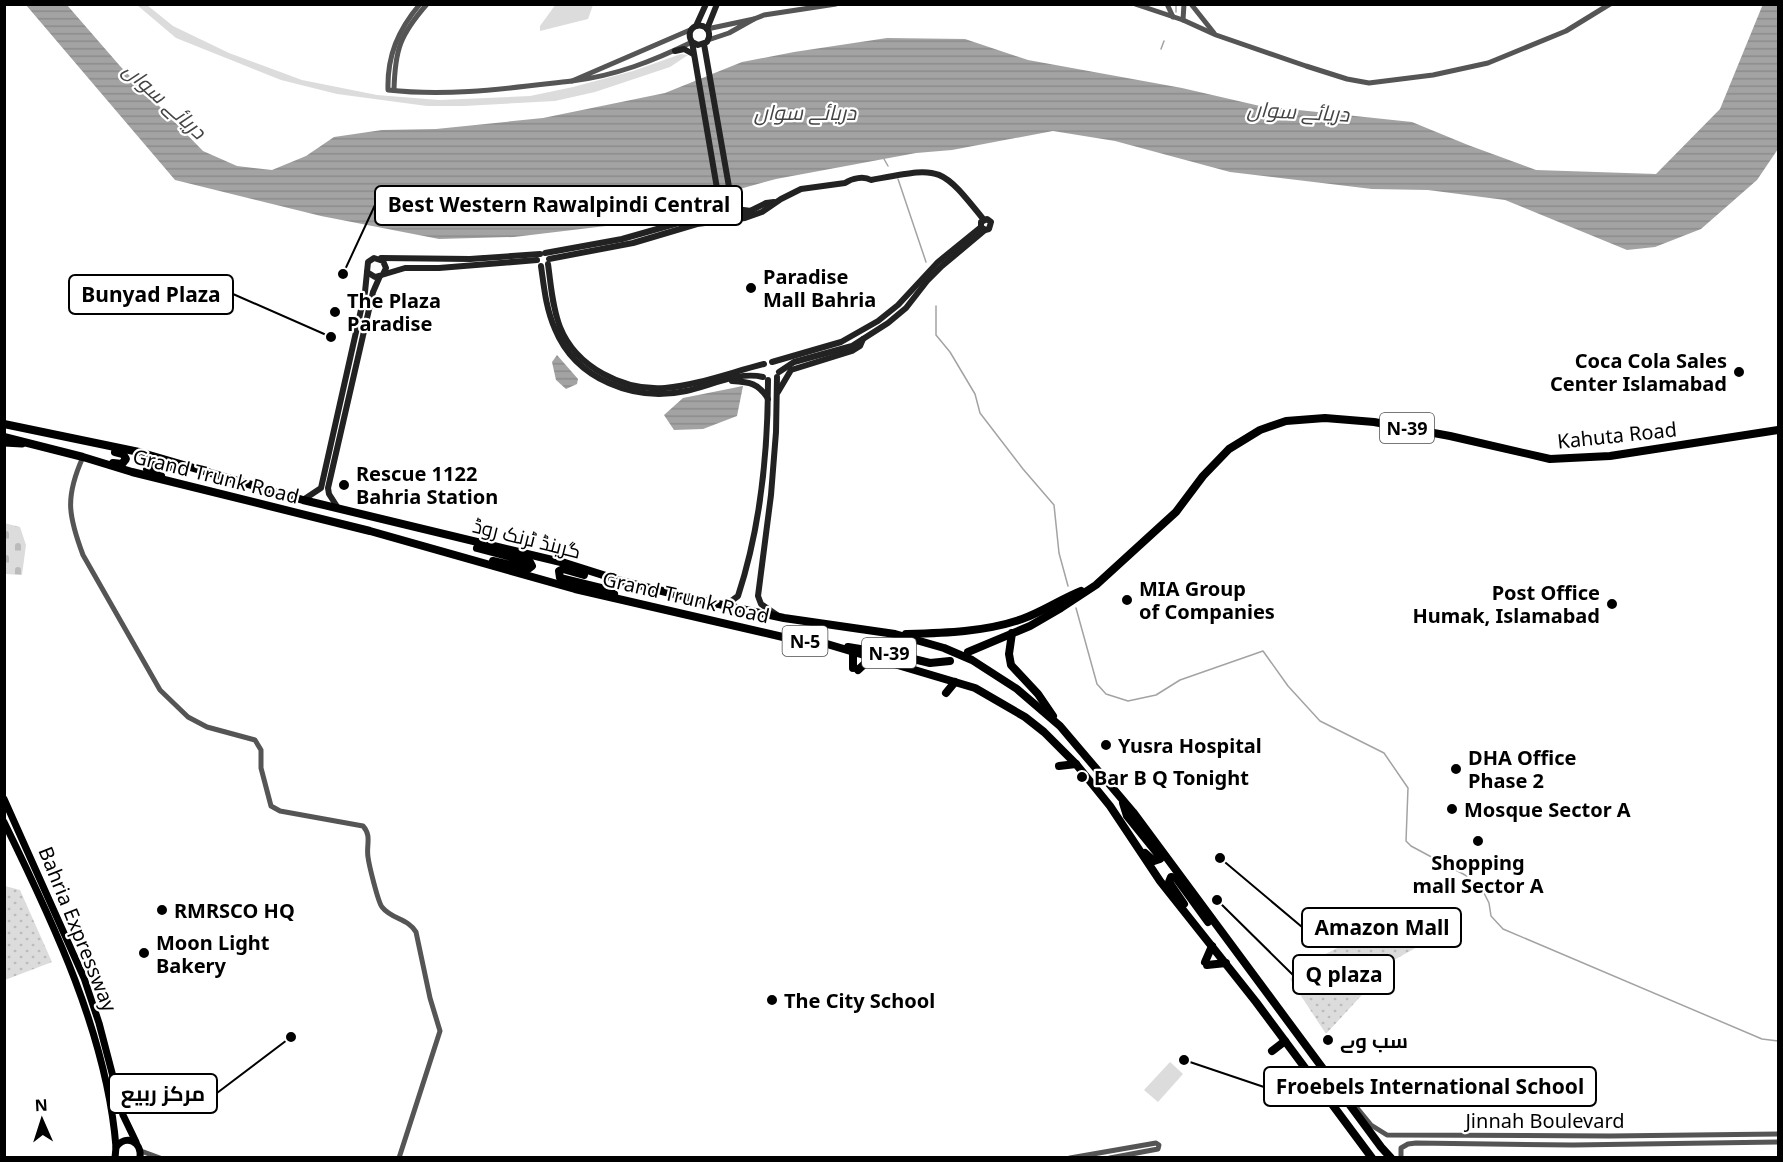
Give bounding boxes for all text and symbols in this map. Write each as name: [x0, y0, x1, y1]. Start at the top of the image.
water label: دریائے سواں: [118, 55, 213, 145]
water label: دریائے سواں: [1246, 94, 1351, 128]
water label: دریائے سواں: [754, 98, 857, 126]
callout: Best Western Rawalpindi Central: [375, 186, 742, 225]
text: Best Western Rawalpindi Central: [388, 190, 730, 218]
place label: Paradise Mall Bahria: [763, 263, 876, 313]
callout: Bunyad Plaza: [69, 275, 233, 314]
text: Bunyad Plaza: [81, 280, 221, 308]
marker: Paradise Mall Bahria: [744, 281, 758, 295]
place label: The Plaza Paradise: [347, 287, 441, 337]
marker: The Plaza Paradise: [328, 305, 342, 319]
place label: Coca Cola Sales Center Islamabad: [1550, 347, 1727, 397]
marker: Coca Cola Sales Center Islamabad: [1732, 365, 1746, 379]
road number: N-39: [1380, 413, 1434, 443]
street label: Kahuta Road: [1556, 415, 1678, 455]
street label: Grand Trunk Road: [130, 442, 302, 510]
place label: Rescue 1122 Bahria Station: [356, 460, 498, 510]
marker: Rescue 1122 Bahria Station: [337, 478, 351, 492]
street label: گرینڈ ٹرنک روڈ: [470, 512, 584, 564]
street label: Grand Trunk Road: [600, 565, 772, 629]
place label: MIA Group of Companies: [1139, 575, 1275, 625]
place label: Post Office Humak, Islamabad: [1412, 579, 1600, 629]
marker: MIA Group of Companies: [1120, 593, 1134, 607]
marker: Post Office Humak, Islamabad: [1605, 597, 1619, 611]
road number: N-5: [782, 626, 828, 656]
road number: N-39: [862, 638, 916, 668]
place label: Yusra Hospital: [1118, 732, 1262, 759]
marker: Yusra Hospital: [1099, 738, 1113, 752]
place label: DHA Office Phase 2: [1468, 744, 1577, 794]
marker: DHA Office Phase 2: [1449, 762, 1463, 776]
place label: Bar B Q Tonight: [1094, 764, 1249, 791]
marker: Bar B Q Tonight: [1075, 770, 1089, 784]
place label: Mosque Sector A: [1464, 796, 1631, 823]
marker: Mosque Sector A: [1445, 802, 1459, 816]
marker: Shopping mall Sector A: [1471, 834, 1485, 848]
street label: Bahria Expressway: [33, 842, 124, 1016]
place label: Shopping mall Sector A: [1412, 849, 1544, 899]
place label: RMRSCO HQ: [174, 897, 295, 924]
marker: RMRSCO HQ: [155, 903, 169, 917]
callout: Amazon Mall: [1302, 908, 1461, 947]
text: Amazon Mall: [1314, 913, 1450, 941]
place label: Moon Light Bakery: [156, 929, 270, 979]
marker: Moon Light Bakery: [137, 946, 151, 960]
callout: Q plaza: [1293, 955, 1394, 994]
text: Q plaza: [1305, 960, 1383, 988]
place label: The City School: [784, 987, 935, 1014]
marker: The City School: [765, 993, 779, 1007]
place label: سب وے: [1340, 1027, 1408, 1054]
marker: سب وے: [1321, 1033, 1335, 1047]
callout: Froebels International School: [1264, 1067, 1596, 1106]
text: Froebels International School: [1276, 1072, 1584, 1100]
callout: مرکز ربیع: [109, 1074, 217, 1113]
text: مرکز ربیع: [121, 1079, 205, 1108]
north arrow: [12, 1090, 72, 1150]
text: N: [34, 1094, 48, 1116]
street label: Jinnah Boulevard: [1463, 1107, 1625, 1134]

